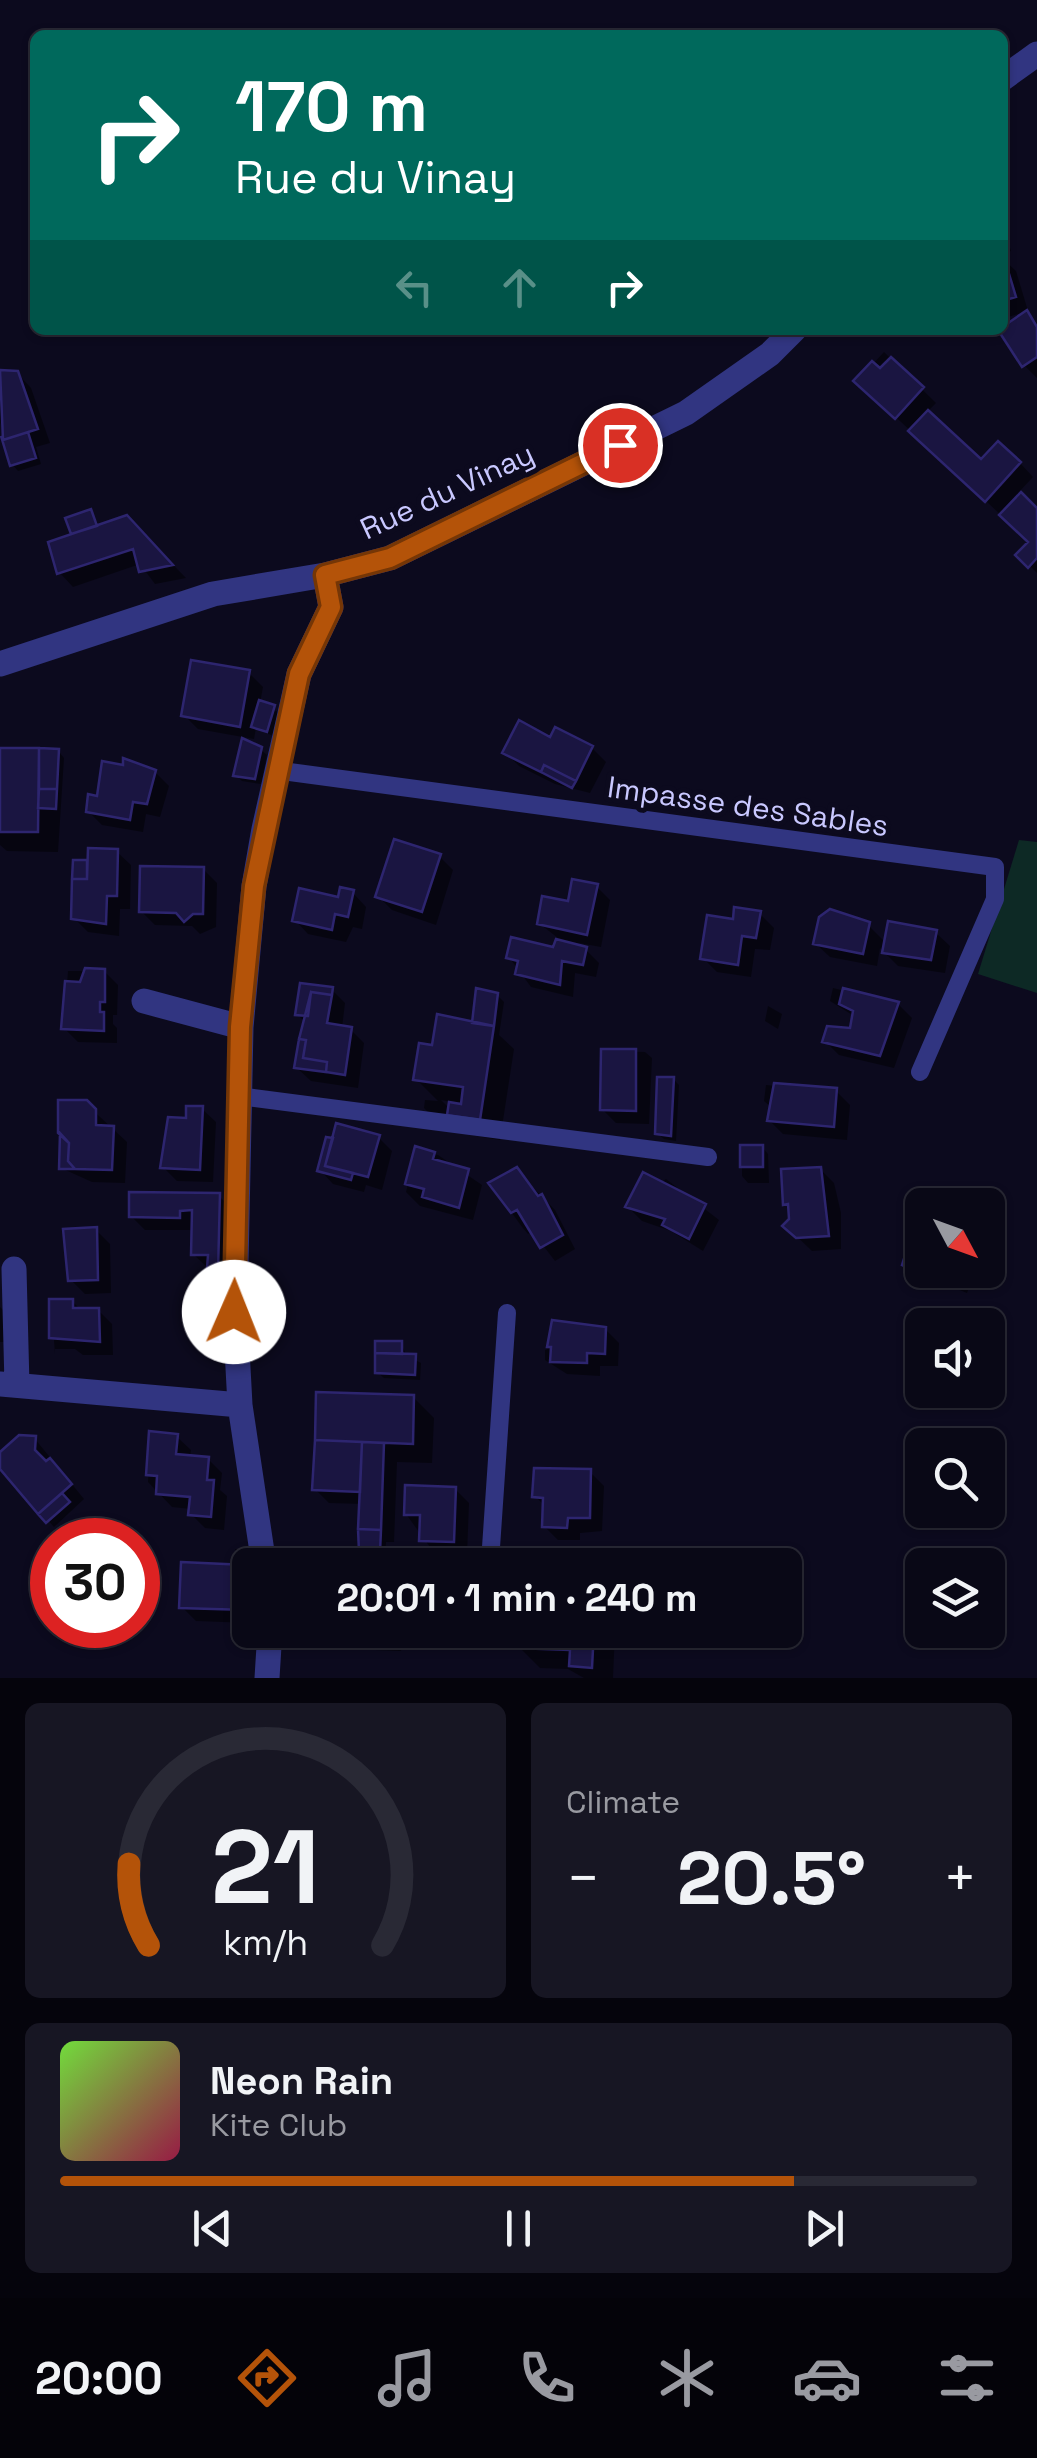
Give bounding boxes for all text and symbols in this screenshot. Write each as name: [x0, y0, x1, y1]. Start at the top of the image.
text: 170 m: [235, 62, 428, 151]
icon: right: [70, 70, 200, 200]
text: Rue du Vinay: [235, 149, 516, 206]
icon: left: [387, 260, 442, 315]
icon: ahead: [492, 260, 547, 315]
icon: right: [597, 260, 652, 315]
pin: [578, 403, 663, 488]
icon: arrive: [593, 418, 648, 473]
street label: Rue du Vinay: [354, 434, 540, 548]
street label: Impasse des Sables: [605, 767, 891, 845]
north arrow: [905, 1188, 1005, 1288]
map controls: [905, 1188, 1005, 1648]
position arrow: [182, 1260, 286, 1364]
button: sound: [905, 1308, 1005, 1408]
button: search: [905, 1428, 1005, 1528]
speed limit sign: 30: [30, 1518, 160, 1648]
button: layers: [905, 1548, 1005, 1648]
text: 20:01 · 1 min · 240 m: [336, 1574, 698, 1622]
text: Climate: [566, 1782, 680, 1822]
text: 21: [211, 1801, 320, 1933]
text: 20.5°: [677, 1830, 866, 1926]
text: −: [566, 1843, 600, 1913]
text: +: [943, 1843, 977, 1913]
text: km/h: [223, 1920, 308, 1965]
text: Neon Rain: [210, 2057, 393, 2105]
text: Kite Club: [210, 2105, 347, 2145]
icon: previous: [185, 2201, 240, 2256]
icon: pause: [491, 2201, 546, 2256]
icon: next: [797, 2201, 852, 2256]
icon: directions: [232, 2343, 302, 2413]
icon: music: [372, 2343, 442, 2413]
icon: phone: [512, 2343, 582, 2413]
icon: climate: [652, 2343, 722, 2413]
icon: car: [792, 2343, 862, 2413]
icon: filters: [932, 2343, 1002, 2413]
text: 20:00: [35, 2350, 163, 2407]

